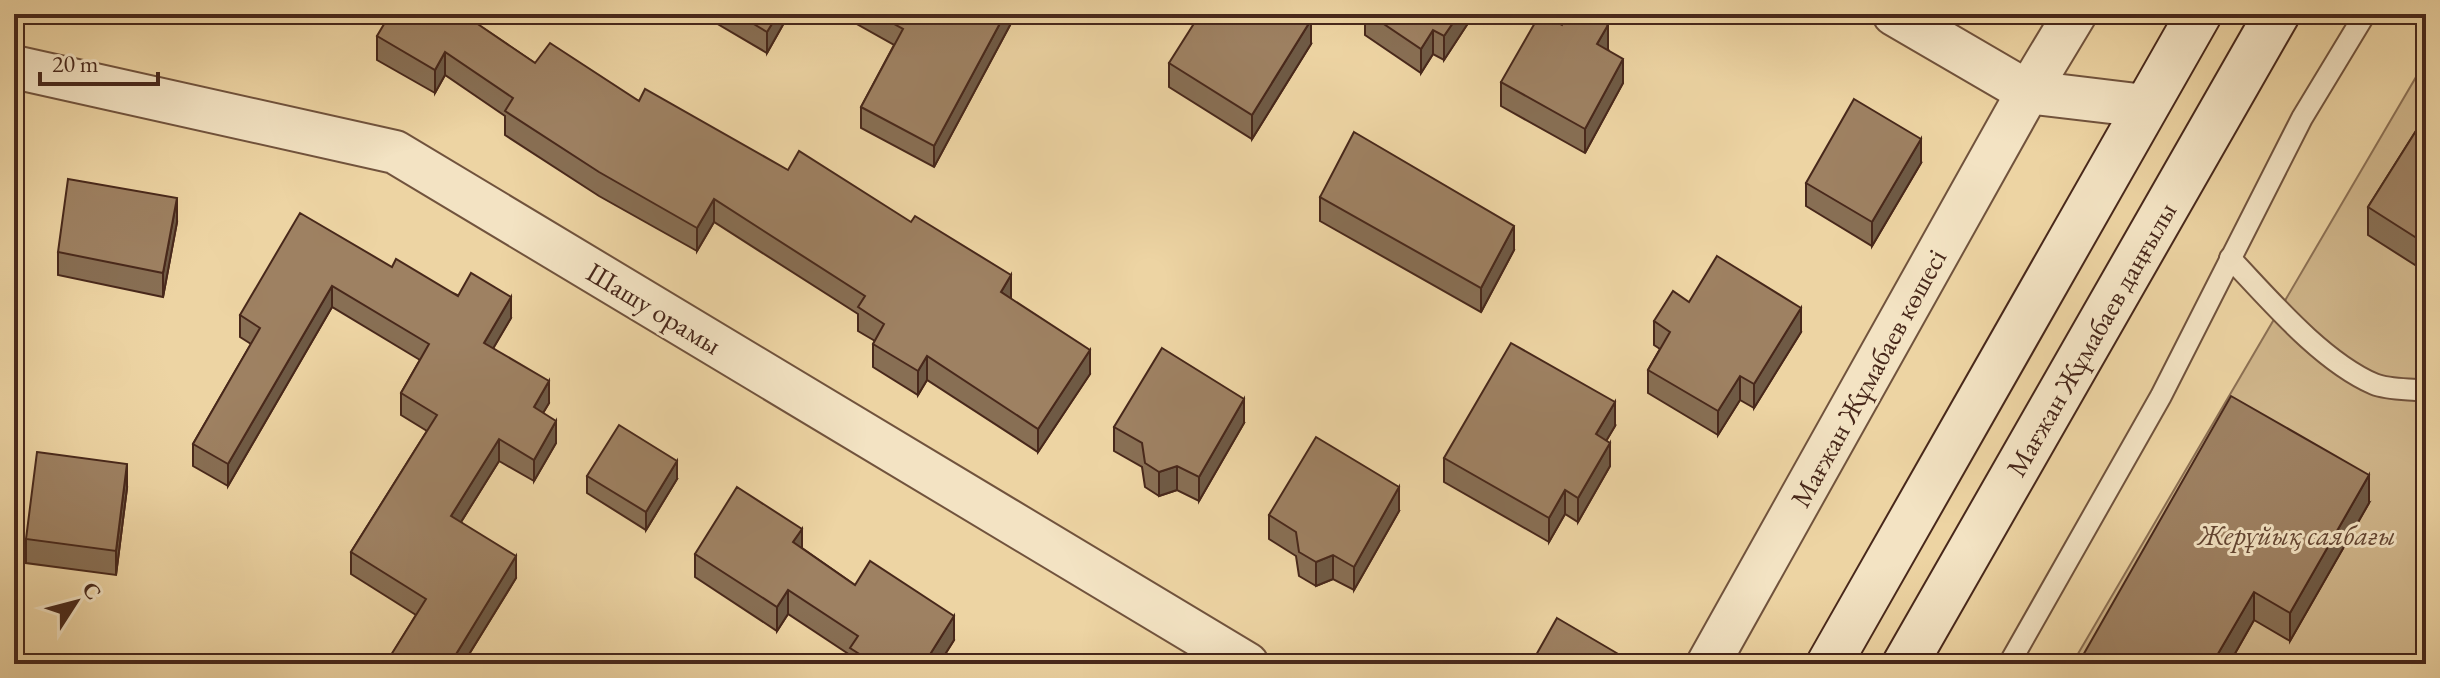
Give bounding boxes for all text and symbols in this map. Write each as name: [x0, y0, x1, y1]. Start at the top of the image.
scale bar: [40, 36, 158, 86]
text: 20 m: [52, 48, 99, 79]
street label: Мағжан Жұмабаев даңғылы: [1998, 195, 2184, 483]
street label: Мағжан Жұмабаев көшесі: [1782, 242, 1954, 513]
street label: Шашу орамы: [580, 254, 728, 362]
park label: Жерұйық саябағы: [2196, 517, 2396, 553]
north arrow: [36, 562, 116, 642]
text: С: [75, 576, 108, 605]

